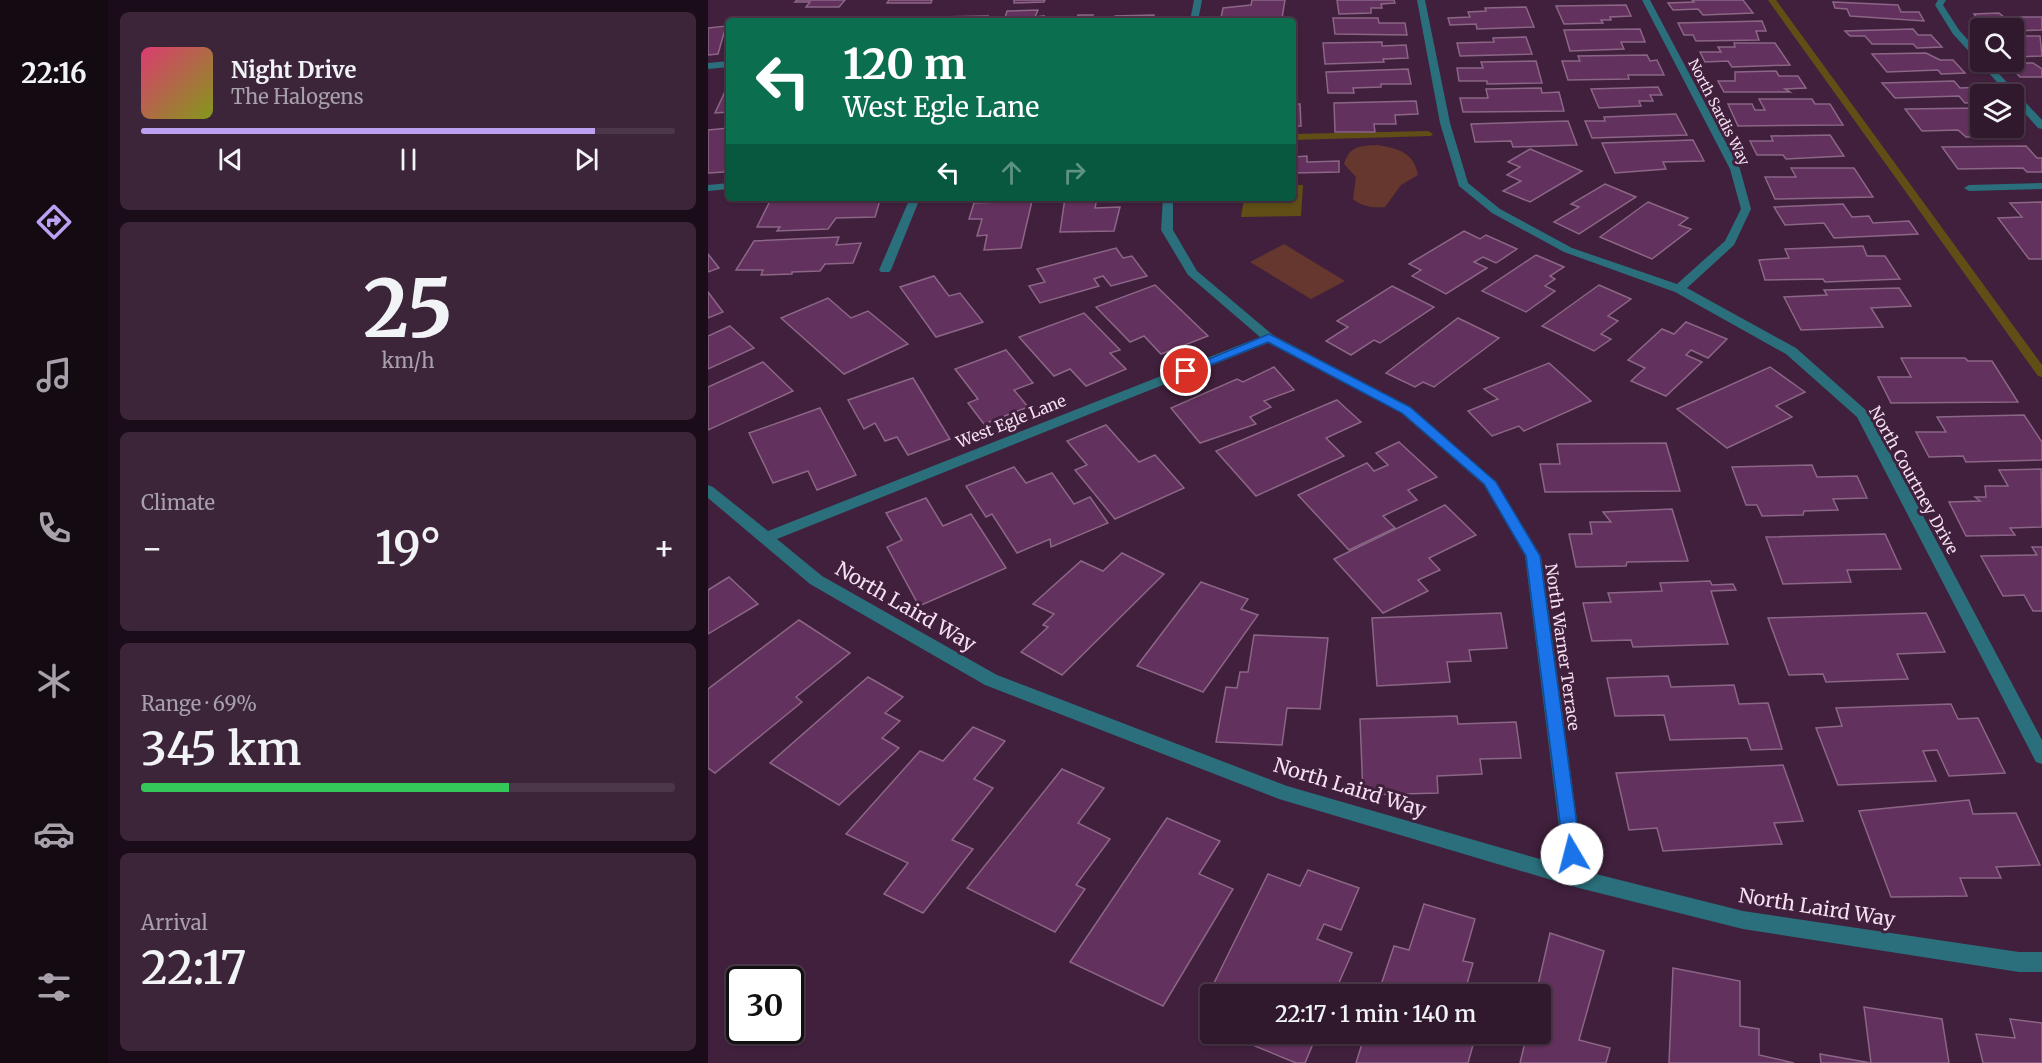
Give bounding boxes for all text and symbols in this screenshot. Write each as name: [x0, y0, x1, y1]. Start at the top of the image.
map controls: [1970, 18, 2024, 138]
button: search: [1970, 18, 2024, 72]
text: 120 m: [843, 38, 966, 90]
icon: left: [744, 42, 822, 120]
text: 22:16: [21, 56, 87, 90]
text: Night Drive: [231, 56, 356, 84]
street label: North Sardis Way: [1684, 56, 1754, 169]
text: The Halogens: [231, 84, 363, 109]
button: layers: [1970, 84, 2024, 138]
text: West Egle Lane: [843, 90, 1039, 124]
icon: previous: [214, 143, 247, 176]
icon: pause: [392, 143, 425, 176]
icon: next: [570, 143, 603, 176]
icon: left: [932, 156, 965, 189]
icon: ahead: [995, 156, 1028, 189]
icon: right: [1058, 156, 1091, 189]
icon: directions: [33, 201, 75, 243]
text: 25: [363, 260, 453, 358]
pin: [1160, 345, 1211, 396]
text: km/h: [382, 348, 434, 373]
icon: music: [33, 354, 75, 396]
icon: arrive: [1169, 354, 1202, 387]
street label: West Egle Lane: [952, 390, 1069, 452]
street label: North Courtney Drive: [1865, 403, 1963, 557]
text: Climate: [141, 490, 215, 515]
icon: phone: [33, 507, 75, 549]
text: 19°: [375, 520, 441, 576]
text: −: [141, 528, 163, 569]
text: +: [653, 528, 675, 569]
street label: North Laird Way: [831, 556, 981, 657]
street label: North Warner Terrace: [1541, 562, 1585, 732]
icon: climate: [33, 660, 75, 702]
text: Range · 69%: [141, 691, 257, 716]
text: 345 km: [141, 721, 301, 777]
street label: North Laird Way: [1271, 752, 1430, 822]
icon: car: [33, 813, 75, 855]
position arrow: [1540, 822, 1604, 886]
street label: North Laird Way: [1737, 882, 1897, 932]
text: Arrival: [141, 910, 208, 935]
text: 22:17: [141, 940, 246, 996]
icon: filters: [33, 966, 75, 1008]
speed limit sign: 30: [726, 966, 804, 1044]
text: 22:17 · 1 min · 140 m: [1275, 1000, 1476, 1028]

